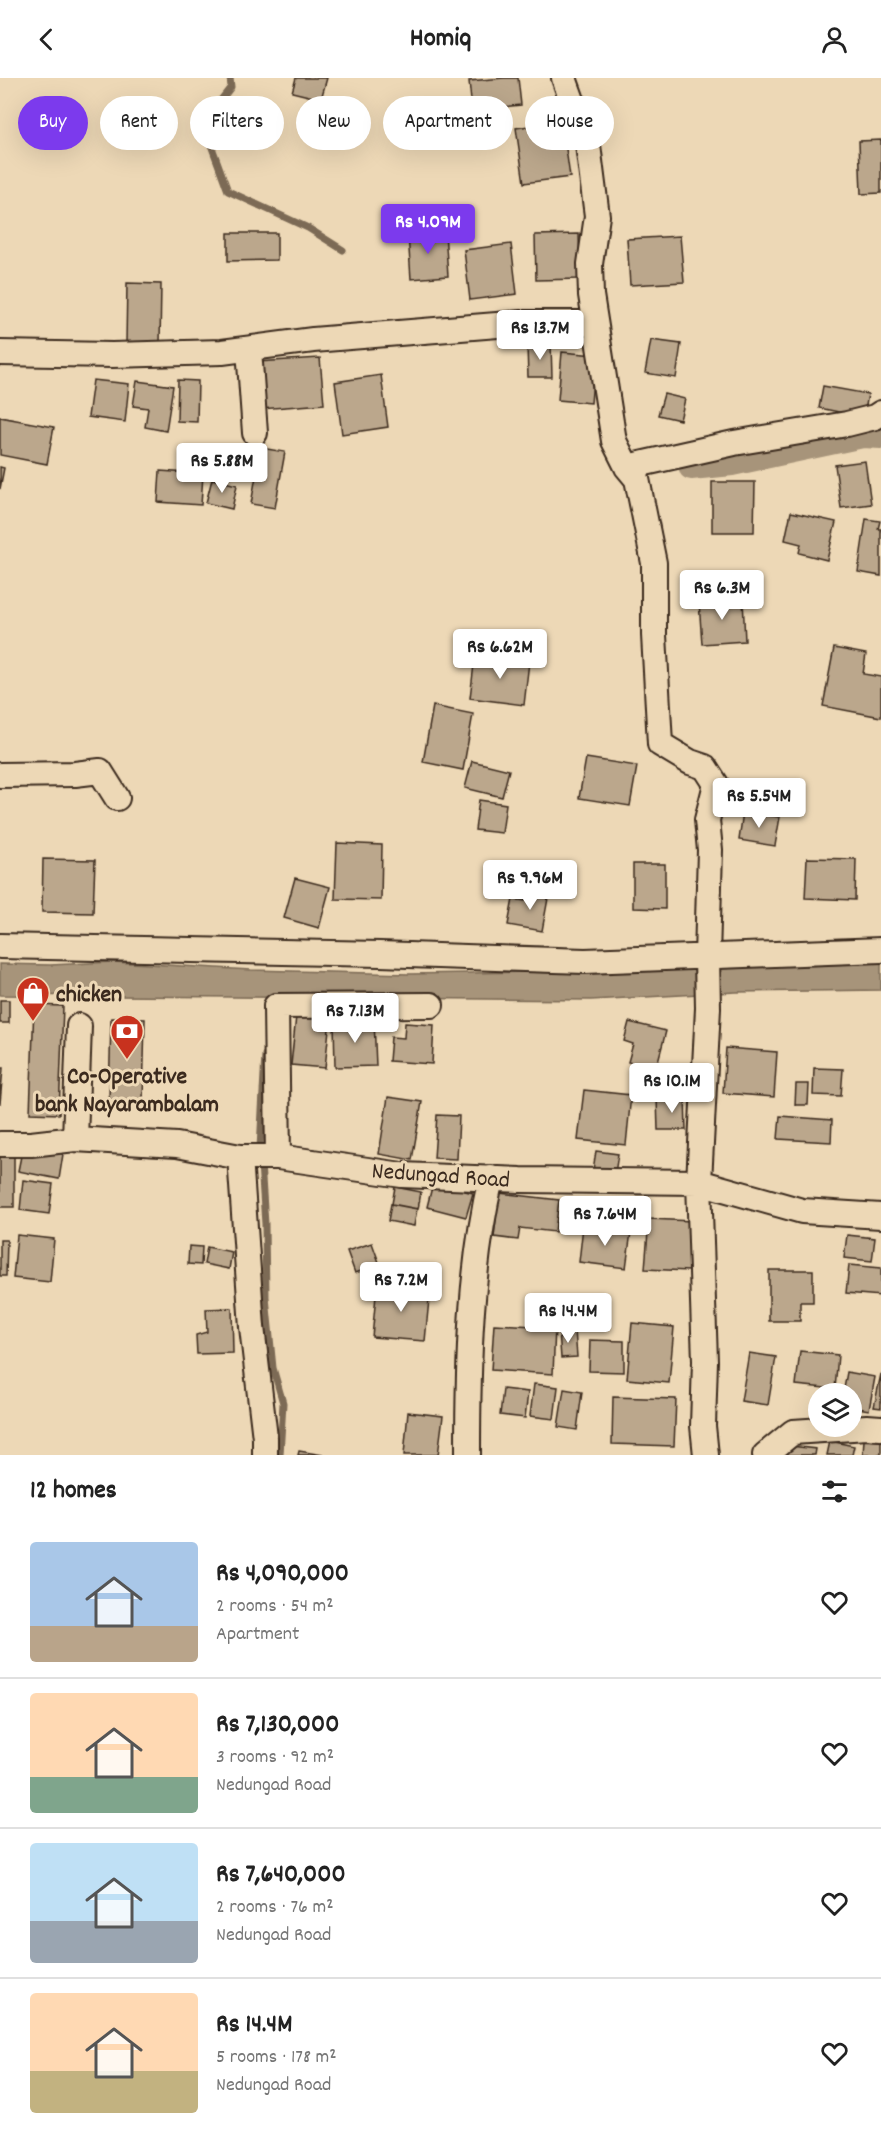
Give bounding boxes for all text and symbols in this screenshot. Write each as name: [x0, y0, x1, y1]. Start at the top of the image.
text: Homiq: [410, 20, 471, 59]
icon: back: [30, 23, 63, 56]
icon: person: [818, 23, 851, 56]
chip: Buy: [18, 96, 88, 150]
chip: Rent: [100, 96, 178, 150]
chip: Filters: [190, 96, 284, 150]
chip: New: [296, 96, 371, 150]
chip: Apartment: [383, 96, 513, 150]
chip: House: [525, 96, 614, 150]
pin: Rs 4.09M: [366, 204, 490, 255]
text: Rs 4.09M: [395, 209, 461, 237]
pin: Rs 13.7M: [478, 310, 602, 361]
text: Rs 13.7M: [511, 315, 569, 343]
pin: Rs 5.88M: [160, 443, 284, 494]
text: Rs 5.88M: [190, 448, 254, 476]
pin: Rs 6.3M: [667, 570, 777, 621]
text: Rs 6.3M: [694, 575, 750, 603]
pin: Rs 6.62M: [438, 629, 562, 680]
text: Rs 6.62M: [467, 634, 533, 662]
pin: Rs 5.54M: [697, 778, 821, 829]
text: Rs 5.54M: [727, 783, 791, 811]
pin: Rs 9.96M: [468, 860, 592, 911]
text: Rs 9.96M: [497, 865, 563, 893]
shop icon: chicken: [15, 975, 51, 1022]
place label: chicken: [56, 979, 122, 1013]
pin: Rs 7.13M: [293, 993, 417, 1044]
text: Rs 7.13M: [326, 998, 384, 1026]
bank icon: Co-Operative bank Nayarambalam: [109, 1013, 145, 1060]
place label: Co-Operative bank Nayarambalam: [35, 1061, 219, 1123]
pin: Rs 10.1M: [610, 1063, 734, 1114]
text: Rs 10.1M: [643, 1068, 701, 1096]
street label: Nedungad Road: [371, 1155, 511, 1199]
pin: Rs 7.64M: [543, 1196, 667, 1247]
text: Rs 7.64M: [573, 1201, 637, 1229]
pin: Rs 7.2M: [346, 1262, 456, 1313]
text: Rs 7.2M: [374, 1267, 428, 1295]
pin: Rs 14.4M: [506, 1293, 630, 1344]
text: Rs 14.4M: [539, 1298, 597, 1326]
map controls: [808, 1383, 862, 1437]
button: layers: [808, 1383, 862, 1437]
text: 12 homes: [30, 1473, 117, 1510]
icon: filters: [818, 1475, 851, 1508]
text: Rs 4,090,000: [216, 1556, 349, 1593]
icon: home: [78, 1566, 150, 1638]
icon: heart: [818, 1586, 851, 1619]
text: 2 rooms · 54 m²: [216, 1593, 334, 1621]
text: Apartment: [216, 1621, 299, 1649]
text: Rs 7,130,000: [216, 1707, 339, 1744]
icon: home: [78, 1717, 150, 1789]
icon: heart: [818, 1737, 851, 1770]
text: 3 rooms · 92 m²: [216, 1744, 334, 1772]
text: Nedungad Road: [216, 1772, 331, 1800]
text: Rs 7,640,000: [216, 1857, 346, 1894]
icon: home: [78, 1867, 150, 1939]
icon: heart: [818, 1887, 851, 1920]
text: 2 rooms · 76 m²: [216, 1894, 334, 1922]
text: Nedungad Road: [216, 1922, 331, 1950]
text: Rs 14.4M: [216, 2007, 292, 2044]
icon: home: [78, 2017, 150, 2089]
icon: heart: [818, 2037, 851, 2070]
text: 5 rooms · 178 m²: [216, 2044, 337, 2072]
text: Nedungad Road: [216, 2072, 331, 2100]

